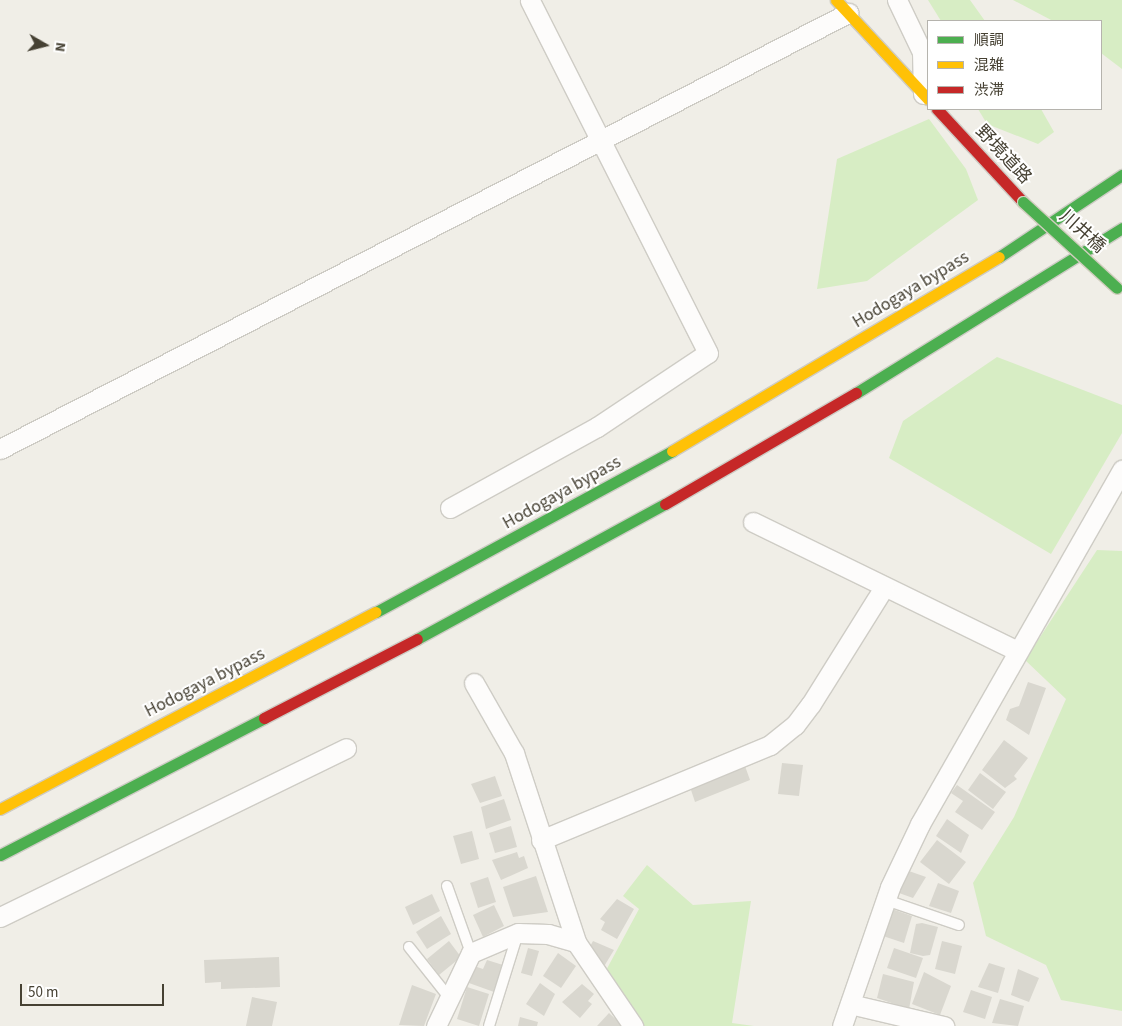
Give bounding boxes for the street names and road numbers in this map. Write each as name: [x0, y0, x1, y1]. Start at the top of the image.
street label: 野境道路: [971, 121, 1035, 189]
street label: 川井橋: [1055, 206, 1109, 258]
street label: Hodogaya bypass: [849, 247, 973, 333]
street label: Hodogaya bypass: [499, 452, 625, 534]
street label: Hodogaya bypass: [141, 643, 269, 723]

